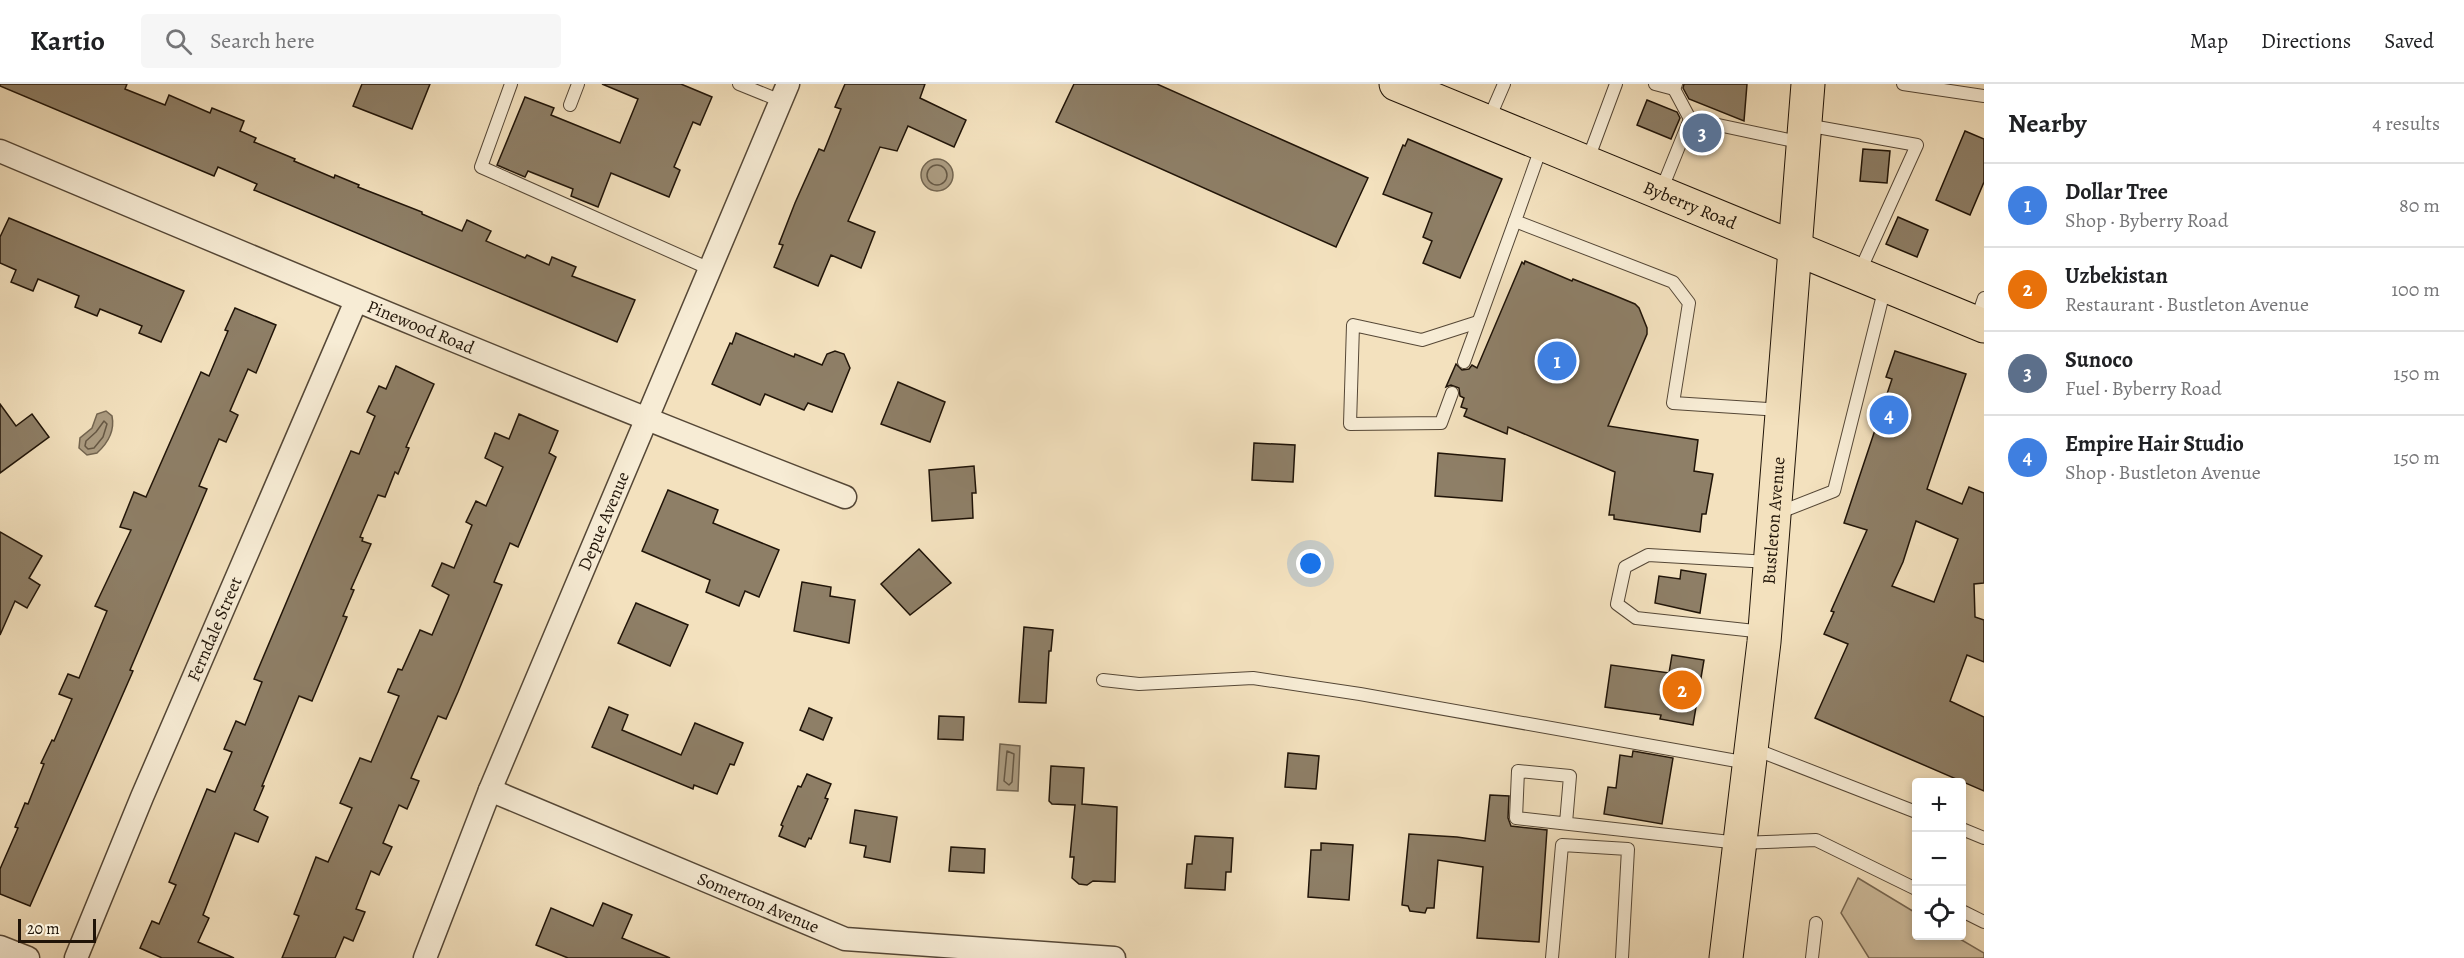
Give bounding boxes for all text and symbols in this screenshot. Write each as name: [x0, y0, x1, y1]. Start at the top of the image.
search box: [141, 14, 561, 68]
text: Kartio: [30, 22, 105, 60]
icon: search: [162, 25, 195, 58]
text: Search here: [210, 26, 315, 56]
text: Map: [2190, 27, 2228, 55]
text: Directions: [2261, 27, 2351, 55]
text: Saved: [2384, 27, 2434, 55]
text: Nearby: [2008, 106, 2087, 141]
pin: 3: [1682, 110, 1722, 156]
text: 4 results: [2372, 110, 2440, 137]
street label: Byberry Road: [1640, 175, 1741, 235]
text: Dollar Tree: [2065, 177, 2168, 207]
text: 1: [2024, 192, 2031, 219]
text: 80 m: [2399, 192, 2440, 219]
text: Shop · Byberry Road: [2065, 207, 2228, 234]
text: Uzbekistan: [2065, 261, 2168, 291]
text: 2: [2023, 276, 2032, 303]
text: 100 m: [2391, 276, 2440, 303]
text: Restaurant · Bustleton Avenue: [2065, 291, 2309, 318]
street label: Pinewood Road: [363, 294, 478, 360]
pin: 1: [1538, 338, 1576, 384]
text: Sunoco: [2065, 345, 2133, 375]
text: 3: [2023, 360, 2032, 387]
text: 150 m: [2393, 360, 2440, 387]
text: Fuel · Byberry Road: [2065, 375, 2222, 402]
pin: 4: [1870, 392, 1908, 438]
text: Empire Hair Studio: [2065, 429, 2244, 459]
text: 4: [2023, 444, 2032, 471]
text: 150 m: [2393, 444, 2440, 471]
street label: Bustleton Avenue: [1757, 456, 1791, 586]
text: Shop · Bustleton Avenue: [2065, 459, 2261, 486]
street label: Depue Avenue: [572, 468, 635, 574]
your location: [1296, 549, 1325, 578]
street label: Ferndale Street: [181, 573, 248, 685]
pin: 2: [1662, 668, 1702, 712]
map controls: [1912, 778, 1966, 940]
button: +: [1912, 778, 1966, 832]
button: −: [1912, 832, 1966, 886]
street label: Somerton Avenue: [694, 866, 823, 939]
button: locate: [1912, 886, 1966, 940]
scale bar: [18, 916, 96, 944]
text: 20 m: [27, 918, 60, 940]

